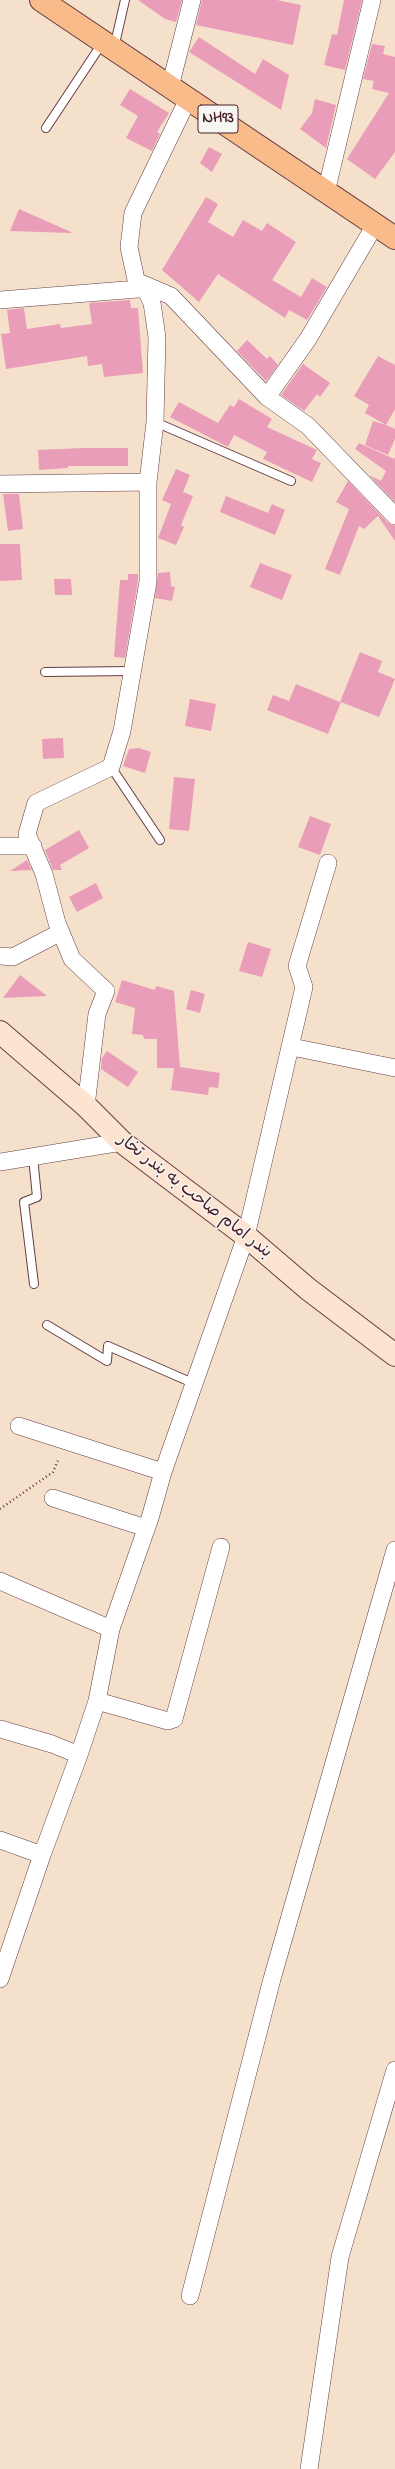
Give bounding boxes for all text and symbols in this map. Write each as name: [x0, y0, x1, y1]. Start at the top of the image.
road number: NH93: [198, 105, 238, 133]
street label: بندر امام صاحب به بندر تخار: [113, 1130, 275, 1264]

